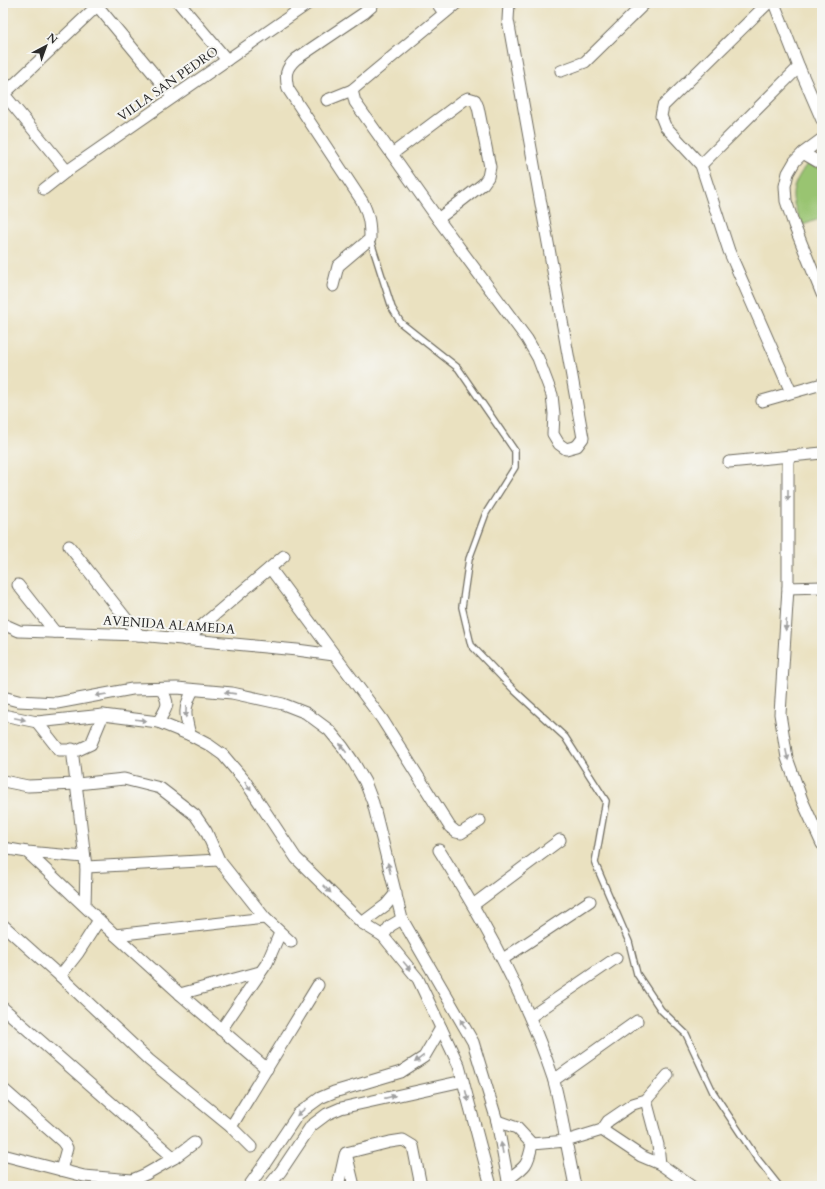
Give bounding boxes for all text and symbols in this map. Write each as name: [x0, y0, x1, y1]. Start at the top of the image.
north arrow: [26, 26, 66, 66]
text: N: [44, 30, 61, 48]
street label: VILLA SAN PEDRO: [114, 42, 222, 126]
one-way arrow: [785, 489, 791, 502]
street label: AVENIDA ALAMEDA: [102, 611, 236, 639]
one-way arrow: [782, 619, 789, 631]
one-way arrow: [224, 690, 236, 696]
one-way arrow: [95, 692, 107, 698]
one-way arrow: [183, 706, 190, 718]
one-way arrow: [14, 716, 26, 722]
one-way arrow: [135, 717, 147, 723]
one-way arrow: [339, 742, 347, 753]
one-way arrow: [784, 748, 790, 761]
one-way arrow: [244, 781, 252, 792]
one-way arrow: [386, 861, 392, 874]
one-way arrow: [322, 884, 332, 894]
one-way arrow: [403, 961, 412, 972]
one-way arrow: [459, 1019, 466, 1030]
one-way arrow: [414, 1055, 425, 1064]
one-way arrow: [464, 1090, 470, 1102]
one-way arrow: [384, 1094, 397, 1100]
one-way arrow: [296, 1108, 306, 1117]
one-way arrow: [499, 1142, 505, 1154]

